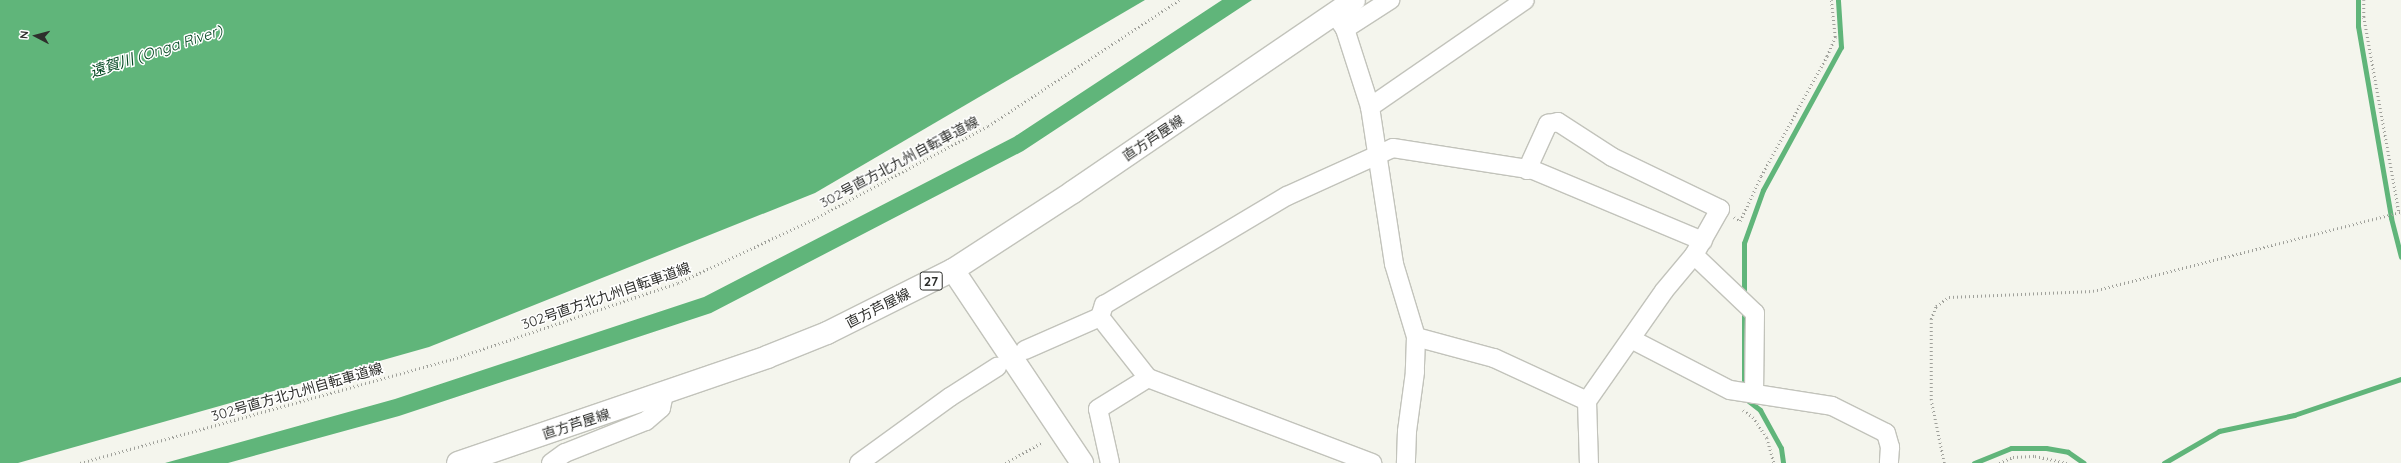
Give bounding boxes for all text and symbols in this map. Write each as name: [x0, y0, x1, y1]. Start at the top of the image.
north arrow: [16, 16, 56, 56]
water label: 遠賀川 (Onga River): [87, 21, 225, 81]
text: N: [17, 30, 31, 40]
street label: 直方芦屋線: [1119, 111, 1187, 165]
street label: 302号直方北九州自転車道線: [817, 113, 981, 211]
street label: 302号直方北九州自転車道線: [519, 259, 693, 333]
road number: 27: [919, 270, 943, 292]
street label: 直方芦屋線: [843, 285, 913, 331]
street label: 302号直方北九州自転車道線: [209, 359, 385, 425]
street label: 直方芦屋線: [540, 405, 612, 443]

